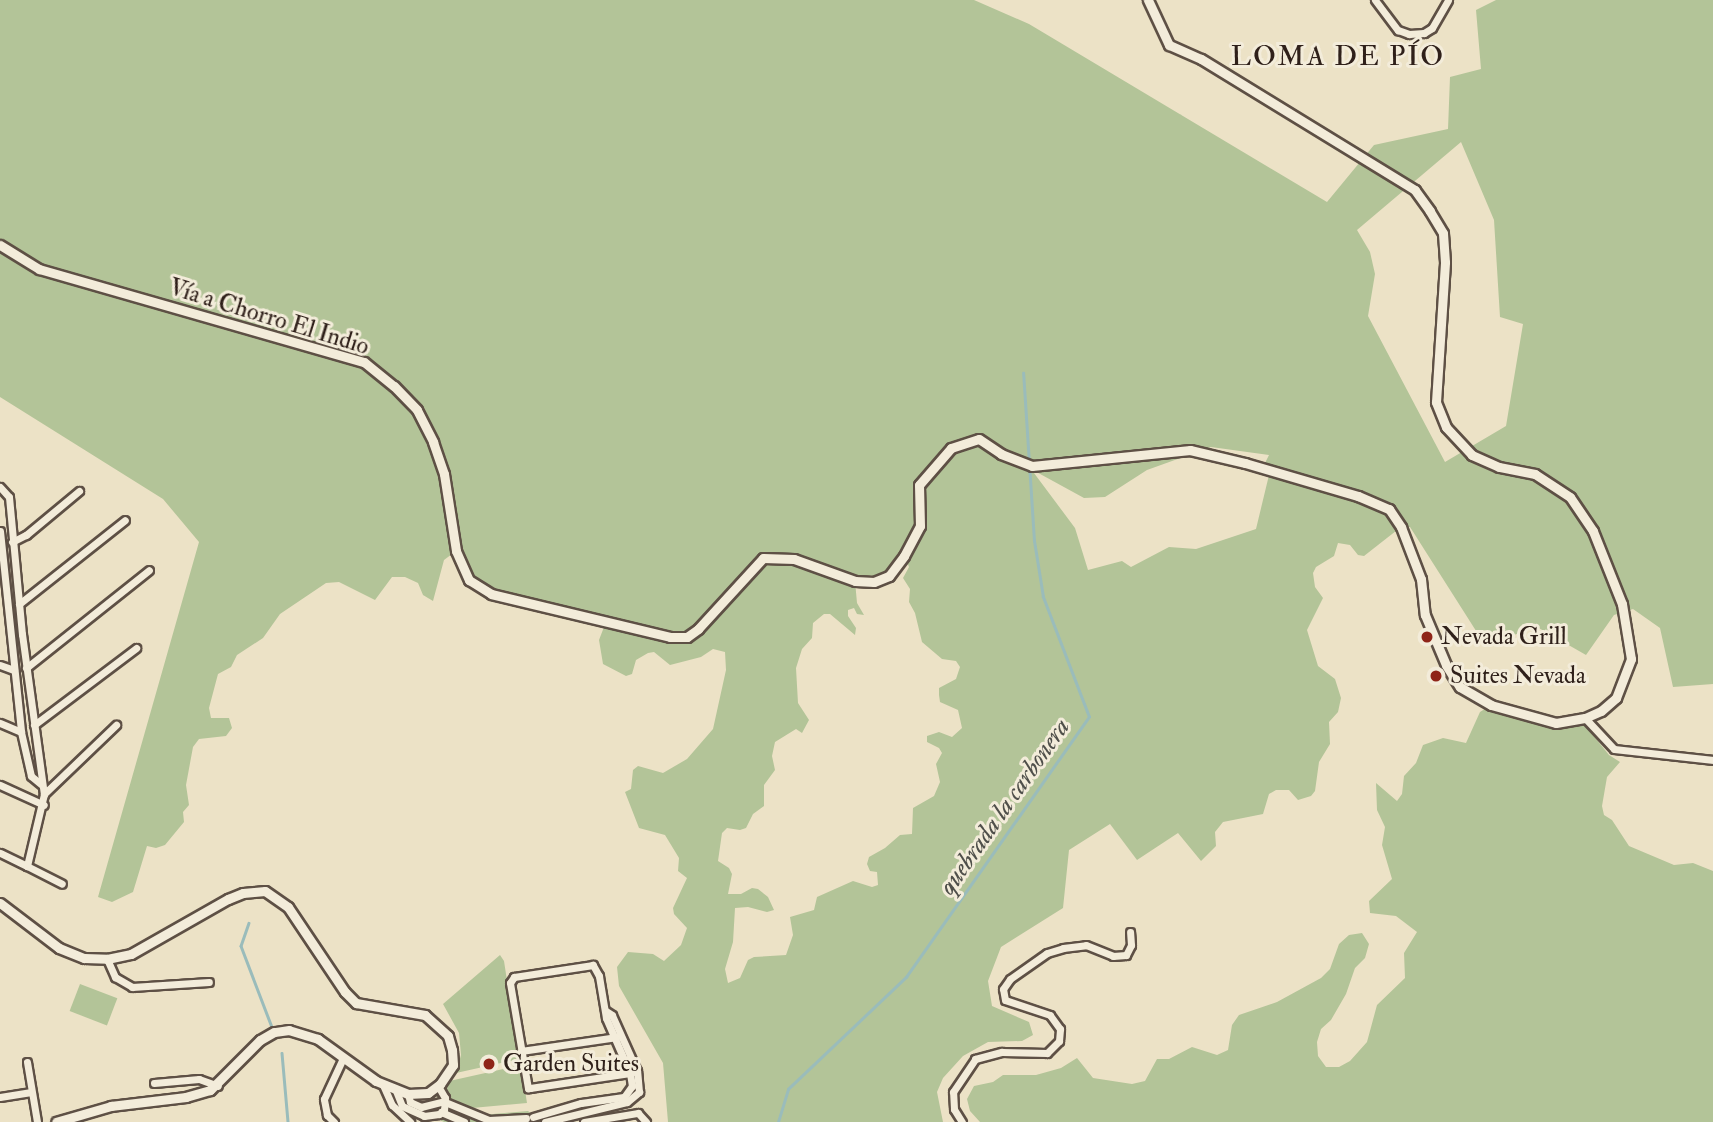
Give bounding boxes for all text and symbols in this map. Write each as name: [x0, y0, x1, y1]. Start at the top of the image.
district label: LOMA DE PÍO: [1232, 40, 1444, 74]
street label: Vía a Chorro El Indio: [166, 273, 372, 361]
place label: Nevada Grill: [1441, 623, 1567, 651]
marker: Nevada Grill: [1419, 629, 1435, 645]
place label: Suites Nevada: [1450, 662, 1586, 690]
marker: Suites Nevada: [1428, 668, 1444, 684]
water label: quebrada la carbonera: [933, 713, 1077, 901]
place label: Garden Suites: [503, 1050, 639, 1078]
marker: Garden Suites: [481, 1056, 497, 1072]

